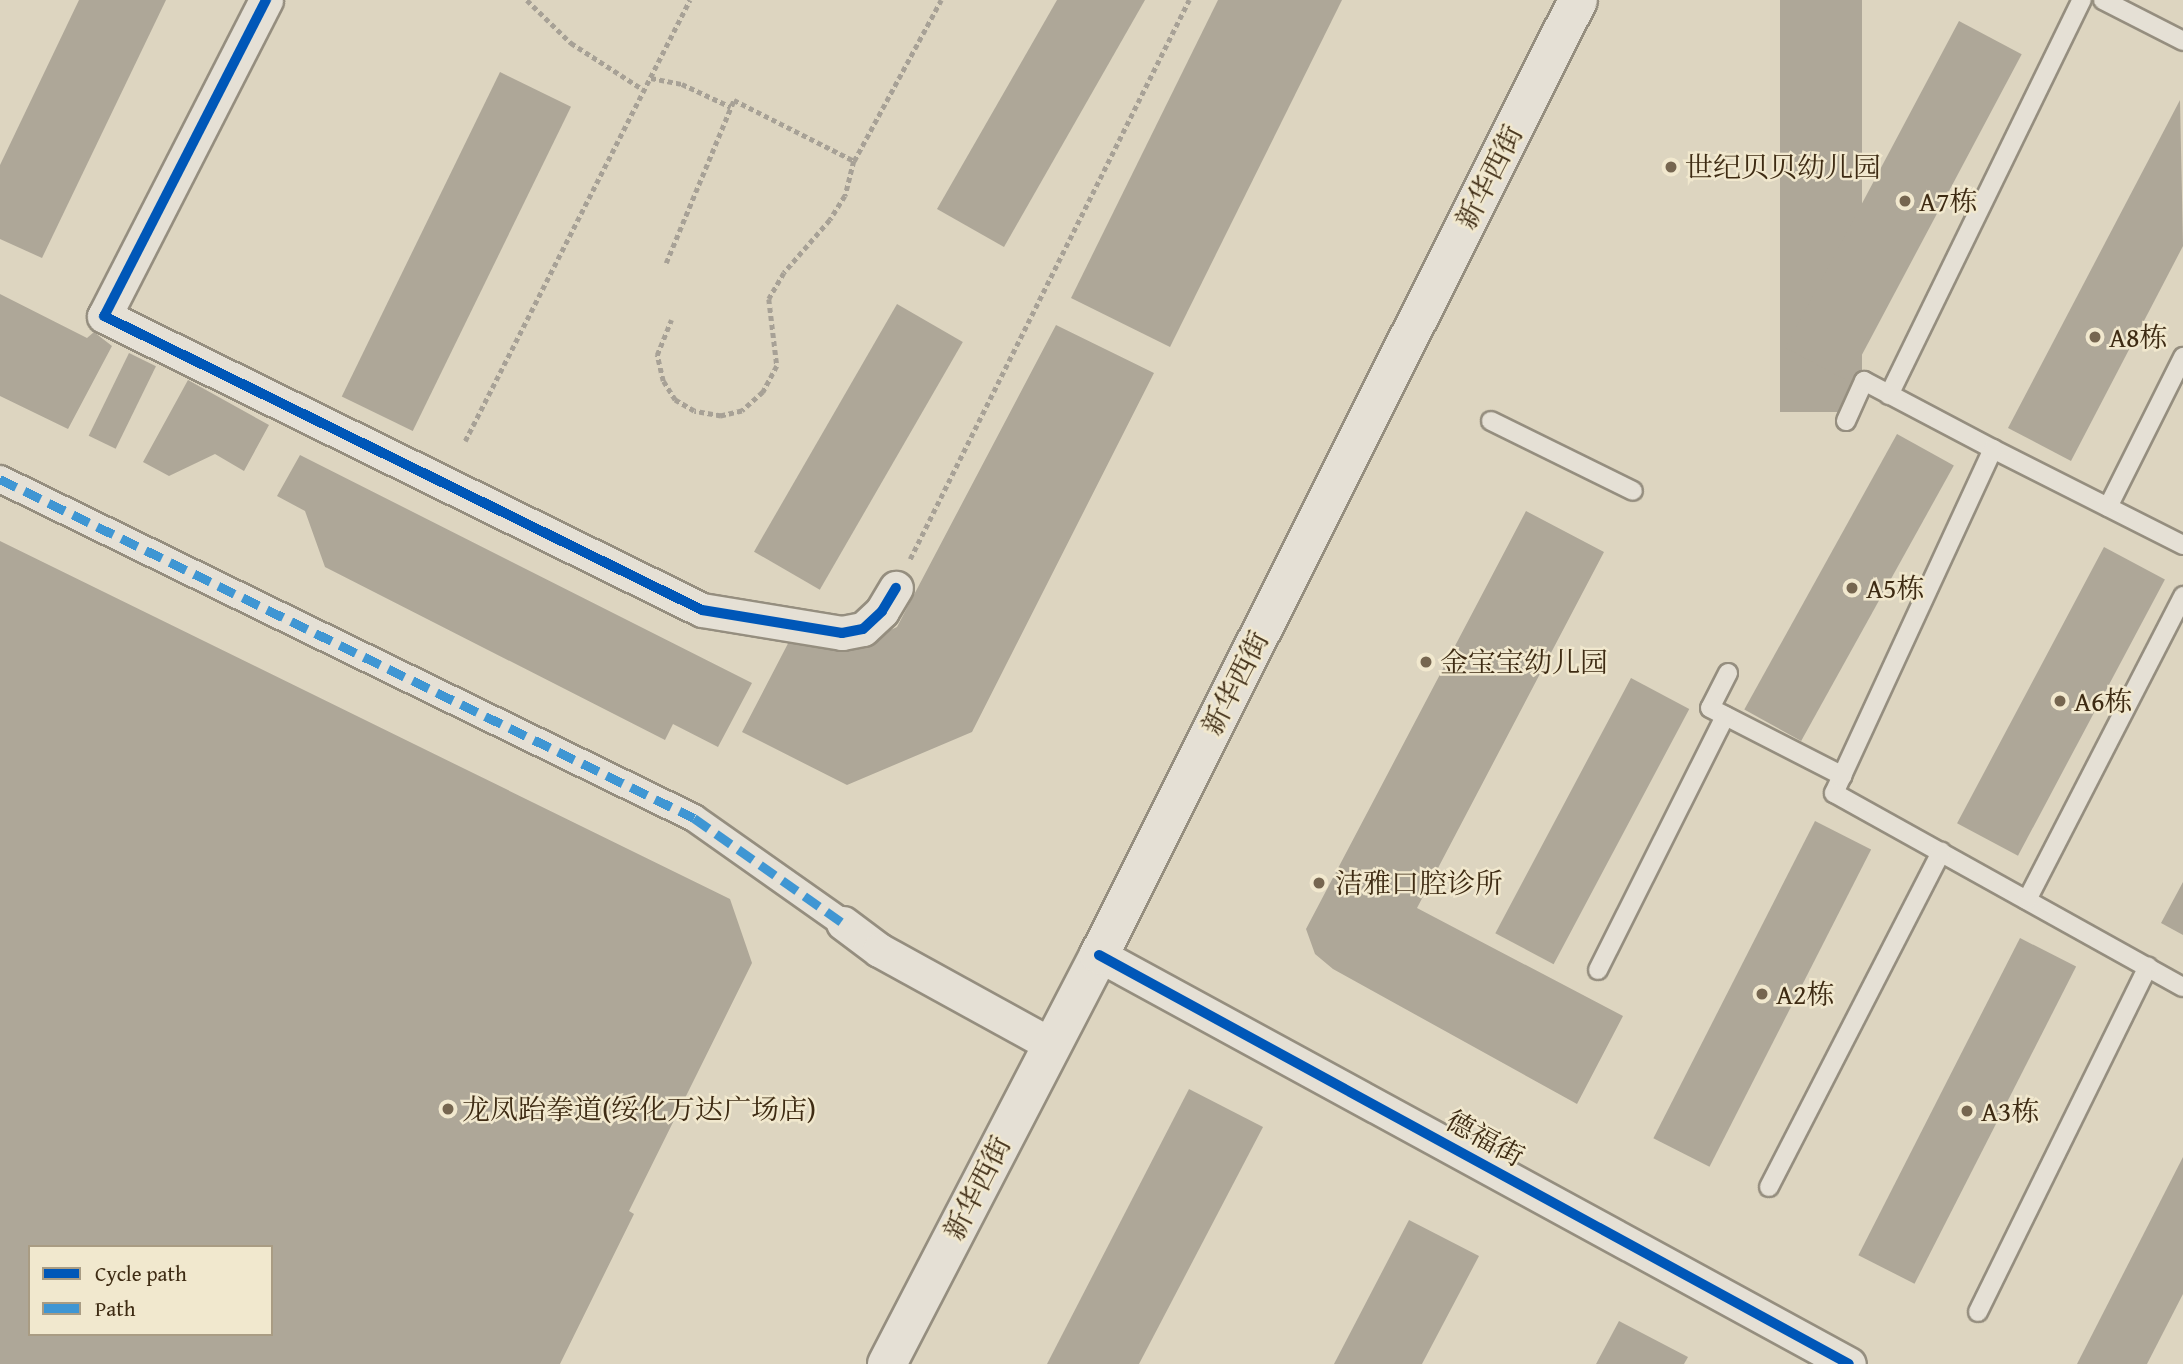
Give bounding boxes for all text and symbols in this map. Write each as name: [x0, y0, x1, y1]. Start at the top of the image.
street label: 新华西街: [1449, 119, 1529, 235]
place label: 世纪贝贝幼儿园: [1685, 150, 1881, 184]
marker: 世纪贝贝幼儿园: [1663, 159, 1679, 175]
place label: A7栋: [1919, 184, 1977, 218]
marker: A7栋: [1897, 193, 1913, 209]
place label: A8栋: [2109, 320, 2167, 354]
marker: A8栋: [2087, 329, 2103, 345]
place label: A5栋: [1866, 571, 1924, 605]
marker: A5栋: [1844, 580, 1860, 596]
street label: 新华西街: [1195, 625, 1275, 741]
place label: 金宝宝幼儿园: [1440, 645, 1608, 679]
marker: 金宝宝幼儿园: [1418, 654, 1434, 670]
place label: A6栋: [2074, 684, 2132, 718]
marker: A6栋: [2052, 693, 2068, 709]
place label: 洁雅口腔诊所: [1335, 866, 1503, 900]
marker: 洁雅口腔诊所: [1309, 873, 1329, 893]
place label: A2栋: [1776, 977, 1834, 1011]
marker: A2栋: [1754, 986, 1770, 1002]
place label: 龙凤跆拳道(绥化万达广场店): [462, 1092, 816, 1126]
place label: A3栋: [1981, 1094, 2039, 1128]
marker: 龙凤跆拳道(绥化万达广场店): [440, 1101, 456, 1117]
street label: 德福街: [1440, 1103, 1530, 1173]
marker: A3栋: [1959, 1103, 1975, 1119]
street label: 新华西街: [937, 1130, 1017, 1246]
legend: [28, 1245, 273, 1336]
text: Cycle path: [95, 1258, 187, 1289]
text: Path: [95, 1293, 135, 1324]

